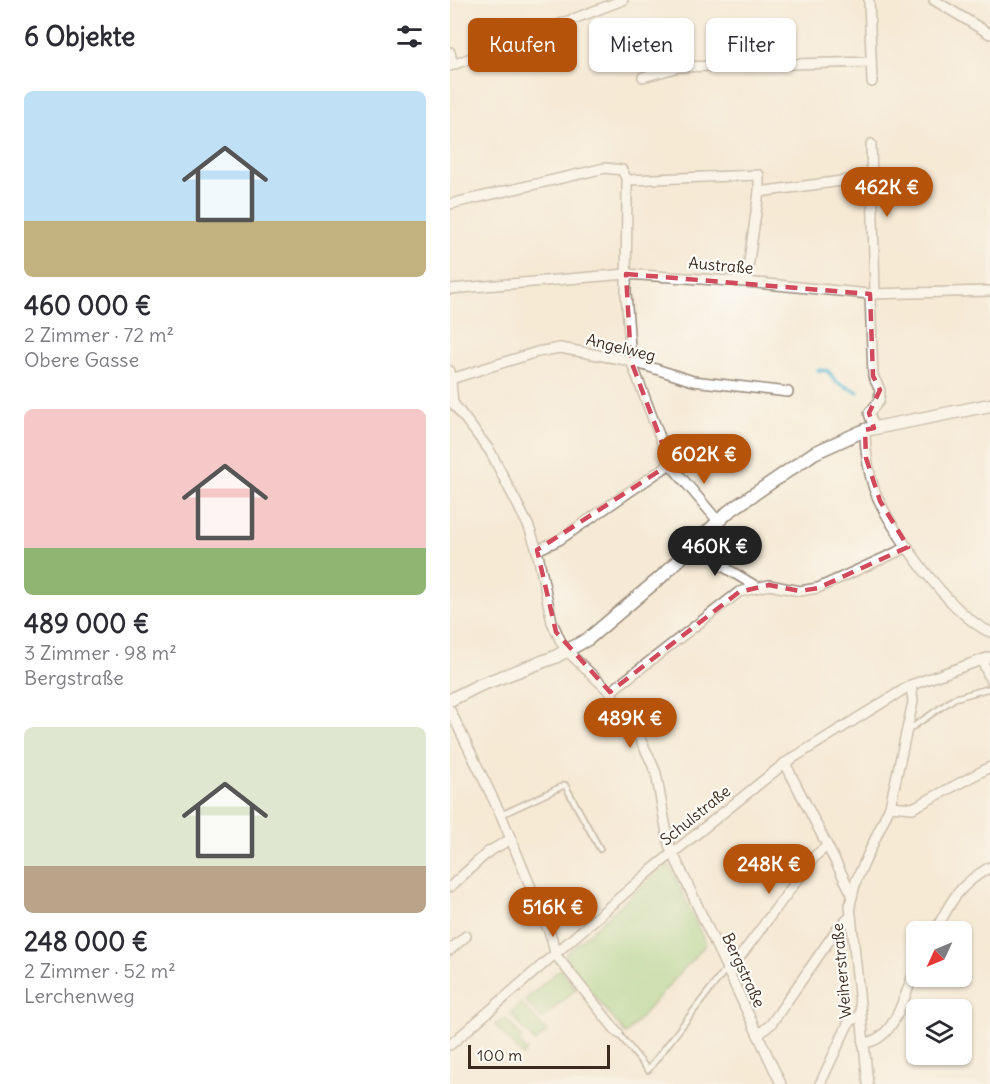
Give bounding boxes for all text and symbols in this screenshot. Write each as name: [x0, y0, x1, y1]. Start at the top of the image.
chip: Kaufen: [468, 18, 577, 72]
chip: Mieten: [589, 18, 694, 72]
chip: Filter: [706, 18, 796, 72]
text: 6 Objekte: [24, 20, 135, 53]
icon: filters: [393, 20, 426, 53]
icon: home: [171, 130, 279, 238]
pin: 462K €: [838, 167, 936, 218]
text: 462K €: [855, 174, 919, 199]
street label: Austraße: [688, 252, 754, 278]
text: 460 000 €: [24, 289, 152, 322]
text: 2 Zimmer · 72 m²: [24, 322, 174, 347]
street label: Angelweg: [584, 329, 658, 365]
text: Obere Gasse: [24, 347, 139, 372]
pin: 602K €: [655, 434, 753, 485]
text: 602K €: [671, 441, 737, 466]
icon: home: [171, 448, 279, 556]
pin: 460K €: [666, 526, 764, 577]
text: 460K €: [682, 533, 748, 558]
text: 489 000 €: [24, 607, 149, 640]
text: 3 Zimmer · 98 m²: [24, 640, 177, 665]
text: Bergstraße: [24, 665, 124, 690]
pin: 489K €: [581, 698, 679, 749]
text: 489K €: [598, 705, 662, 730]
icon: home: [171, 766, 279, 874]
street label: Schulstraße: [656, 781, 734, 849]
pin: 248K €: [720, 844, 818, 895]
text: 248K €: [737, 851, 801, 876]
pin: 516K €: [504, 887, 602, 938]
text: 516K €: [523, 894, 583, 919]
north arrow: [906, 921, 972, 987]
map controls: [906, 921, 972, 1065]
street label: Weiherstraße: [827, 922, 855, 1020]
text: 248 000 €: [24, 925, 148, 958]
street label: Bergstraße: [718, 930, 770, 1010]
text: 2 Zimmer · 52 m²: [24, 958, 176, 983]
text: Lerchenweg: [24, 983, 135, 1008]
button: layers: [906, 999, 972, 1065]
scale bar: [468, 1042, 610, 1070]
text: 100 m: [477, 1045, 522, 1065]

